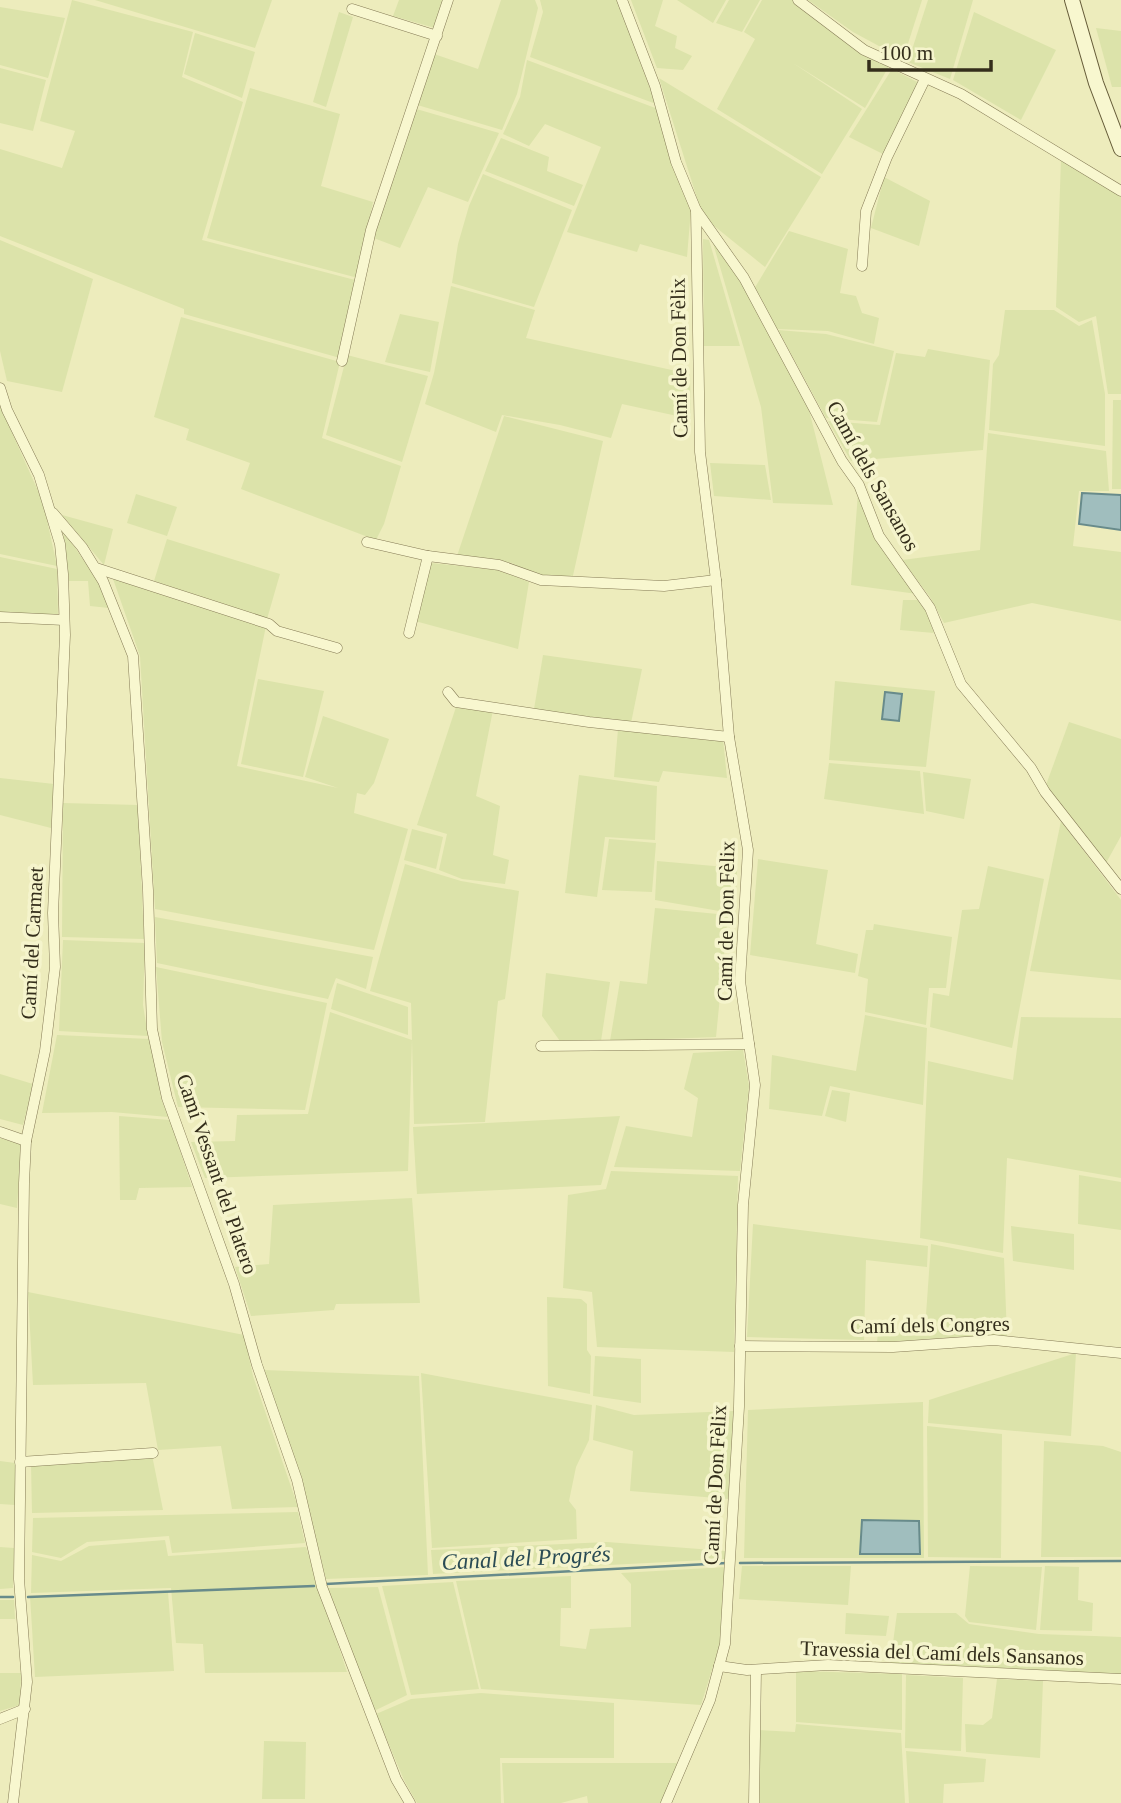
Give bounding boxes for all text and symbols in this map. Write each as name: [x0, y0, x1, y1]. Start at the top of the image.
scale bar: [869, 28, 992, 72]
text: 100 m: [880, 41, 933, 65]
street label: Camí de Don Fèlix: [666, 277, 692, 438]
street label: Camí dels Sansanos: [822, 397, 924, 555]
street label: Camí de Don Fèlix: [713, 840, 739, 1001]
street label: Camí del Carmaet: [16, 866, 48, 1020]
street label: Camí Vessant del Platero: [171, 1071, 263, 1277]
street label: Camí dels Congres: [850, 1312, 1010, 1338]
street label: Camí de Don Fèlix: [699, 1404, 731, 1566]
water label: Canal del Progrés: [441, 1541, 611, 1575]
street label: Travessia del Camí dels Sansanos: [800, 1636, 1084, 1670]

